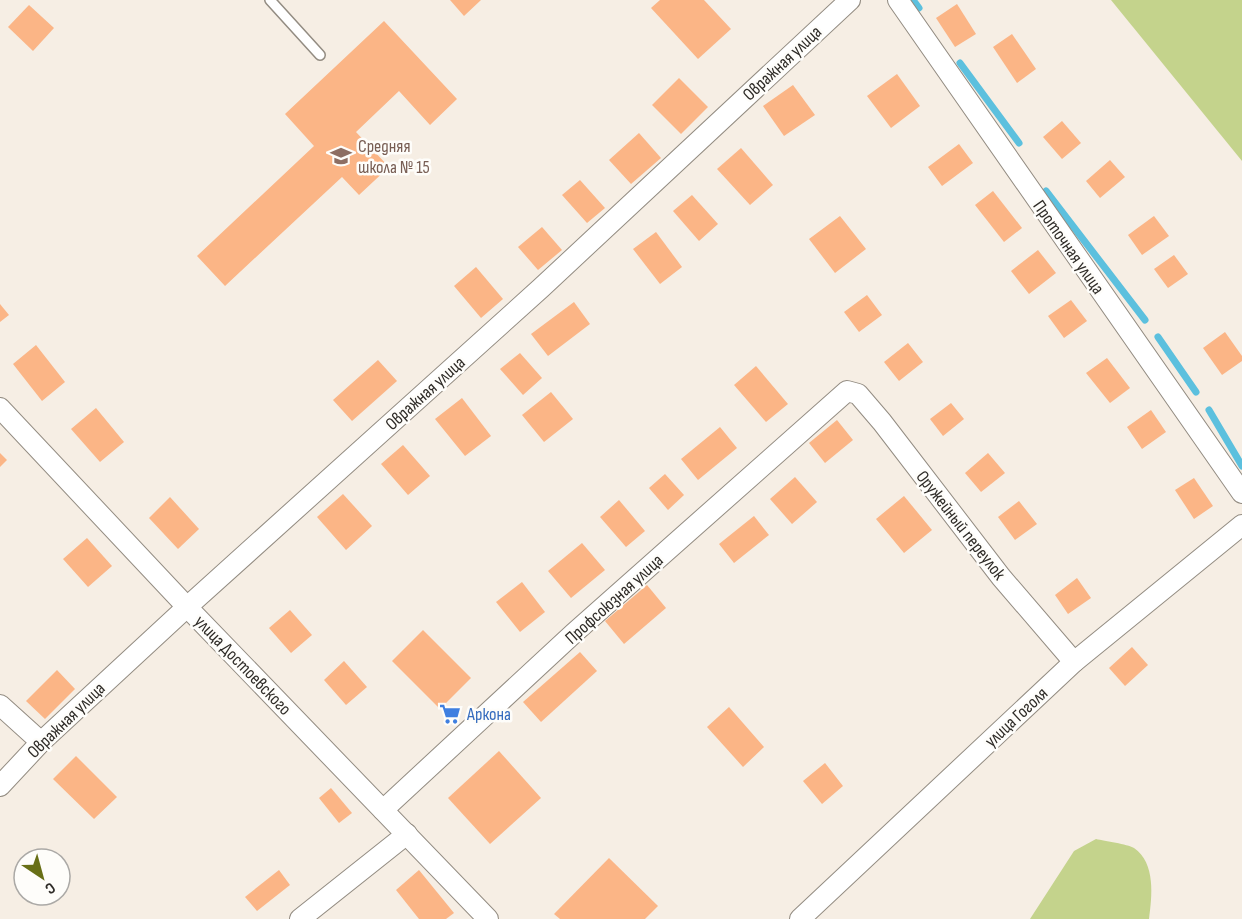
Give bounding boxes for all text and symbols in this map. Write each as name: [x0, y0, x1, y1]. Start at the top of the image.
street label: Овражная улица: [739, 22, 826, 105]
place label: Средняя школа № 15: [358, 136, 430, 178]
school or university icon: Средняя школа № 15: [329, 144, 353, 168]
street label: Проточная улица: [1028, 196, 1109, 298]
street label: Овражная улица: [381, 352, 470, 435]
street label: Оружейный переулок: [911, 467, 1010, 584]
street label: Профсоюзная улица: [561, 550, 668, 649]
street label: улица Достоевского: [190, 611, 295, 720]
street label: Овражная улица: [23, 678, 110, 763]
street label: улица Гоголя: [981, 683, 1052, 752]
supermarket icon: Аркона: [438, 702, 462, 726]
place label: Аркона: [466, 704, 511, 725]
north arrow: [12, 847, 72, 907]
text: С: [41, 878, 59, 898]

